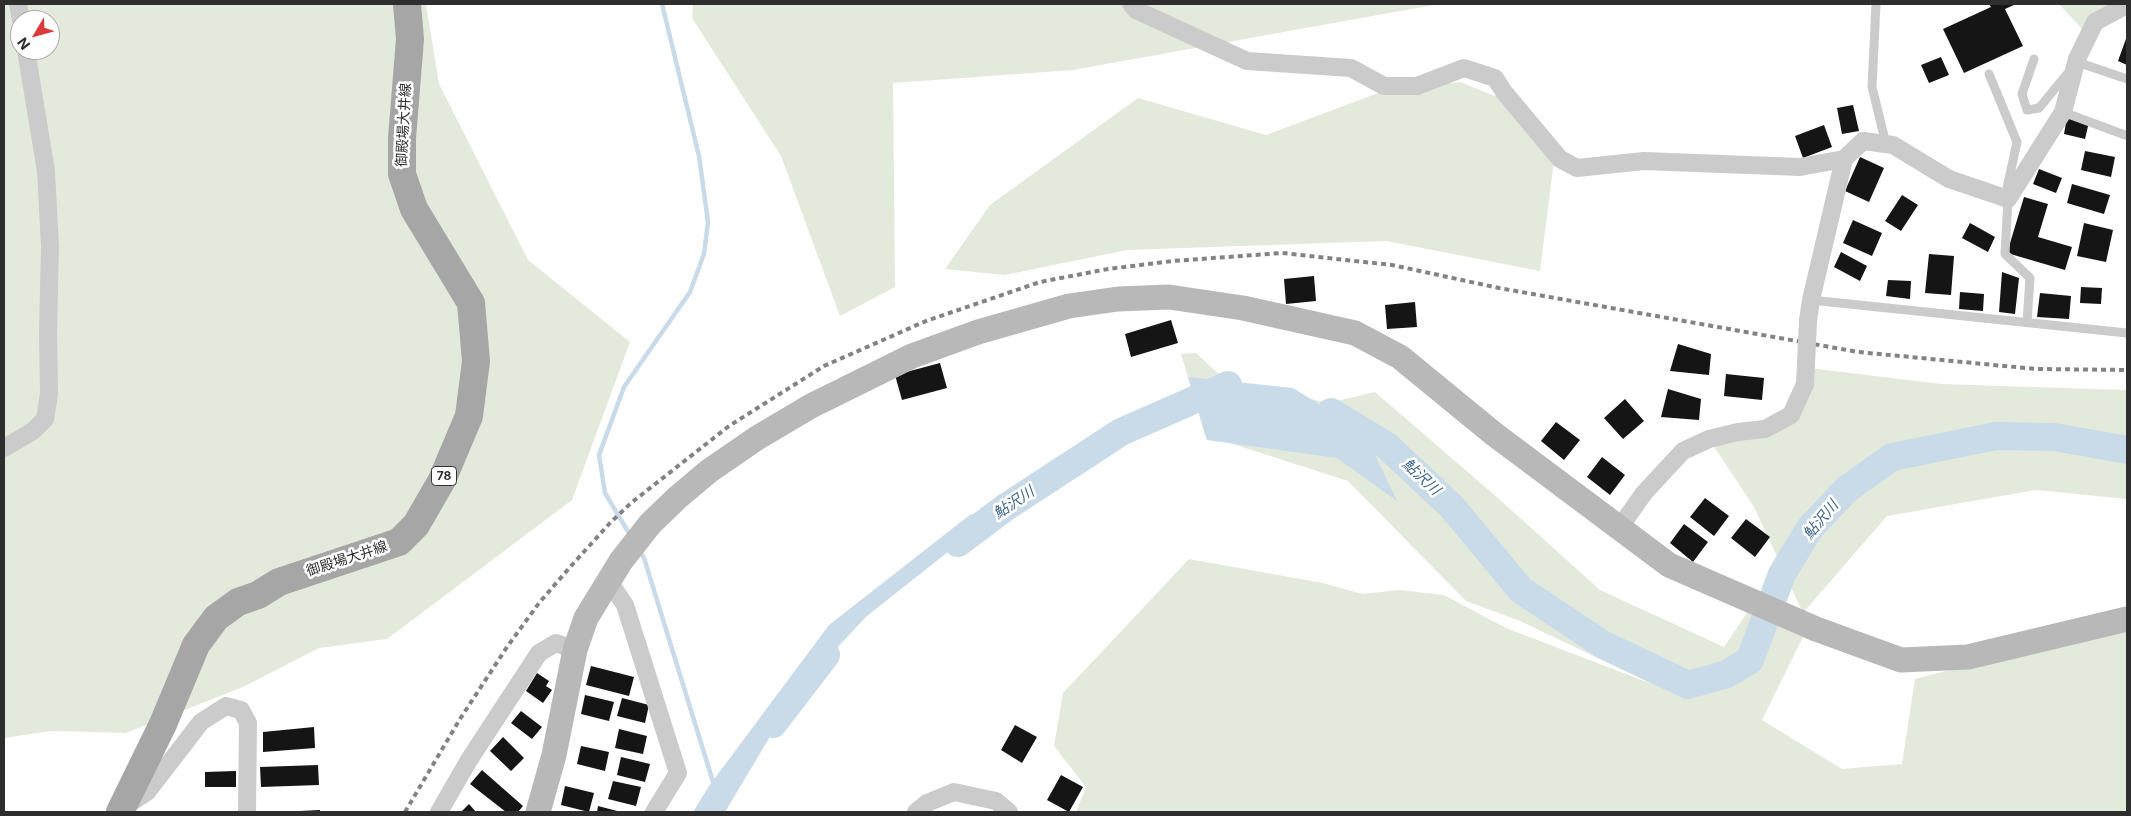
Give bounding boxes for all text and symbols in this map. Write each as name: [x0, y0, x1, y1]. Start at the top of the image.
north arrow: [10, 10, 60, 60]
text: N: [13, 34, 33, 53]
street label: 御殿場大井線: [393, 83, 415, 167]
water label: 鮎沢川: [1398, 455, 1444, 499]
road number: 78: [432, 466, 456, 486]
water label: 鮎沢川: [990, 483, 1038, 523]
water label: 鮎沢川: [1800, 497, 1842, 543]
street label: 御殿場大井線: [304, 538, 390, 580]

